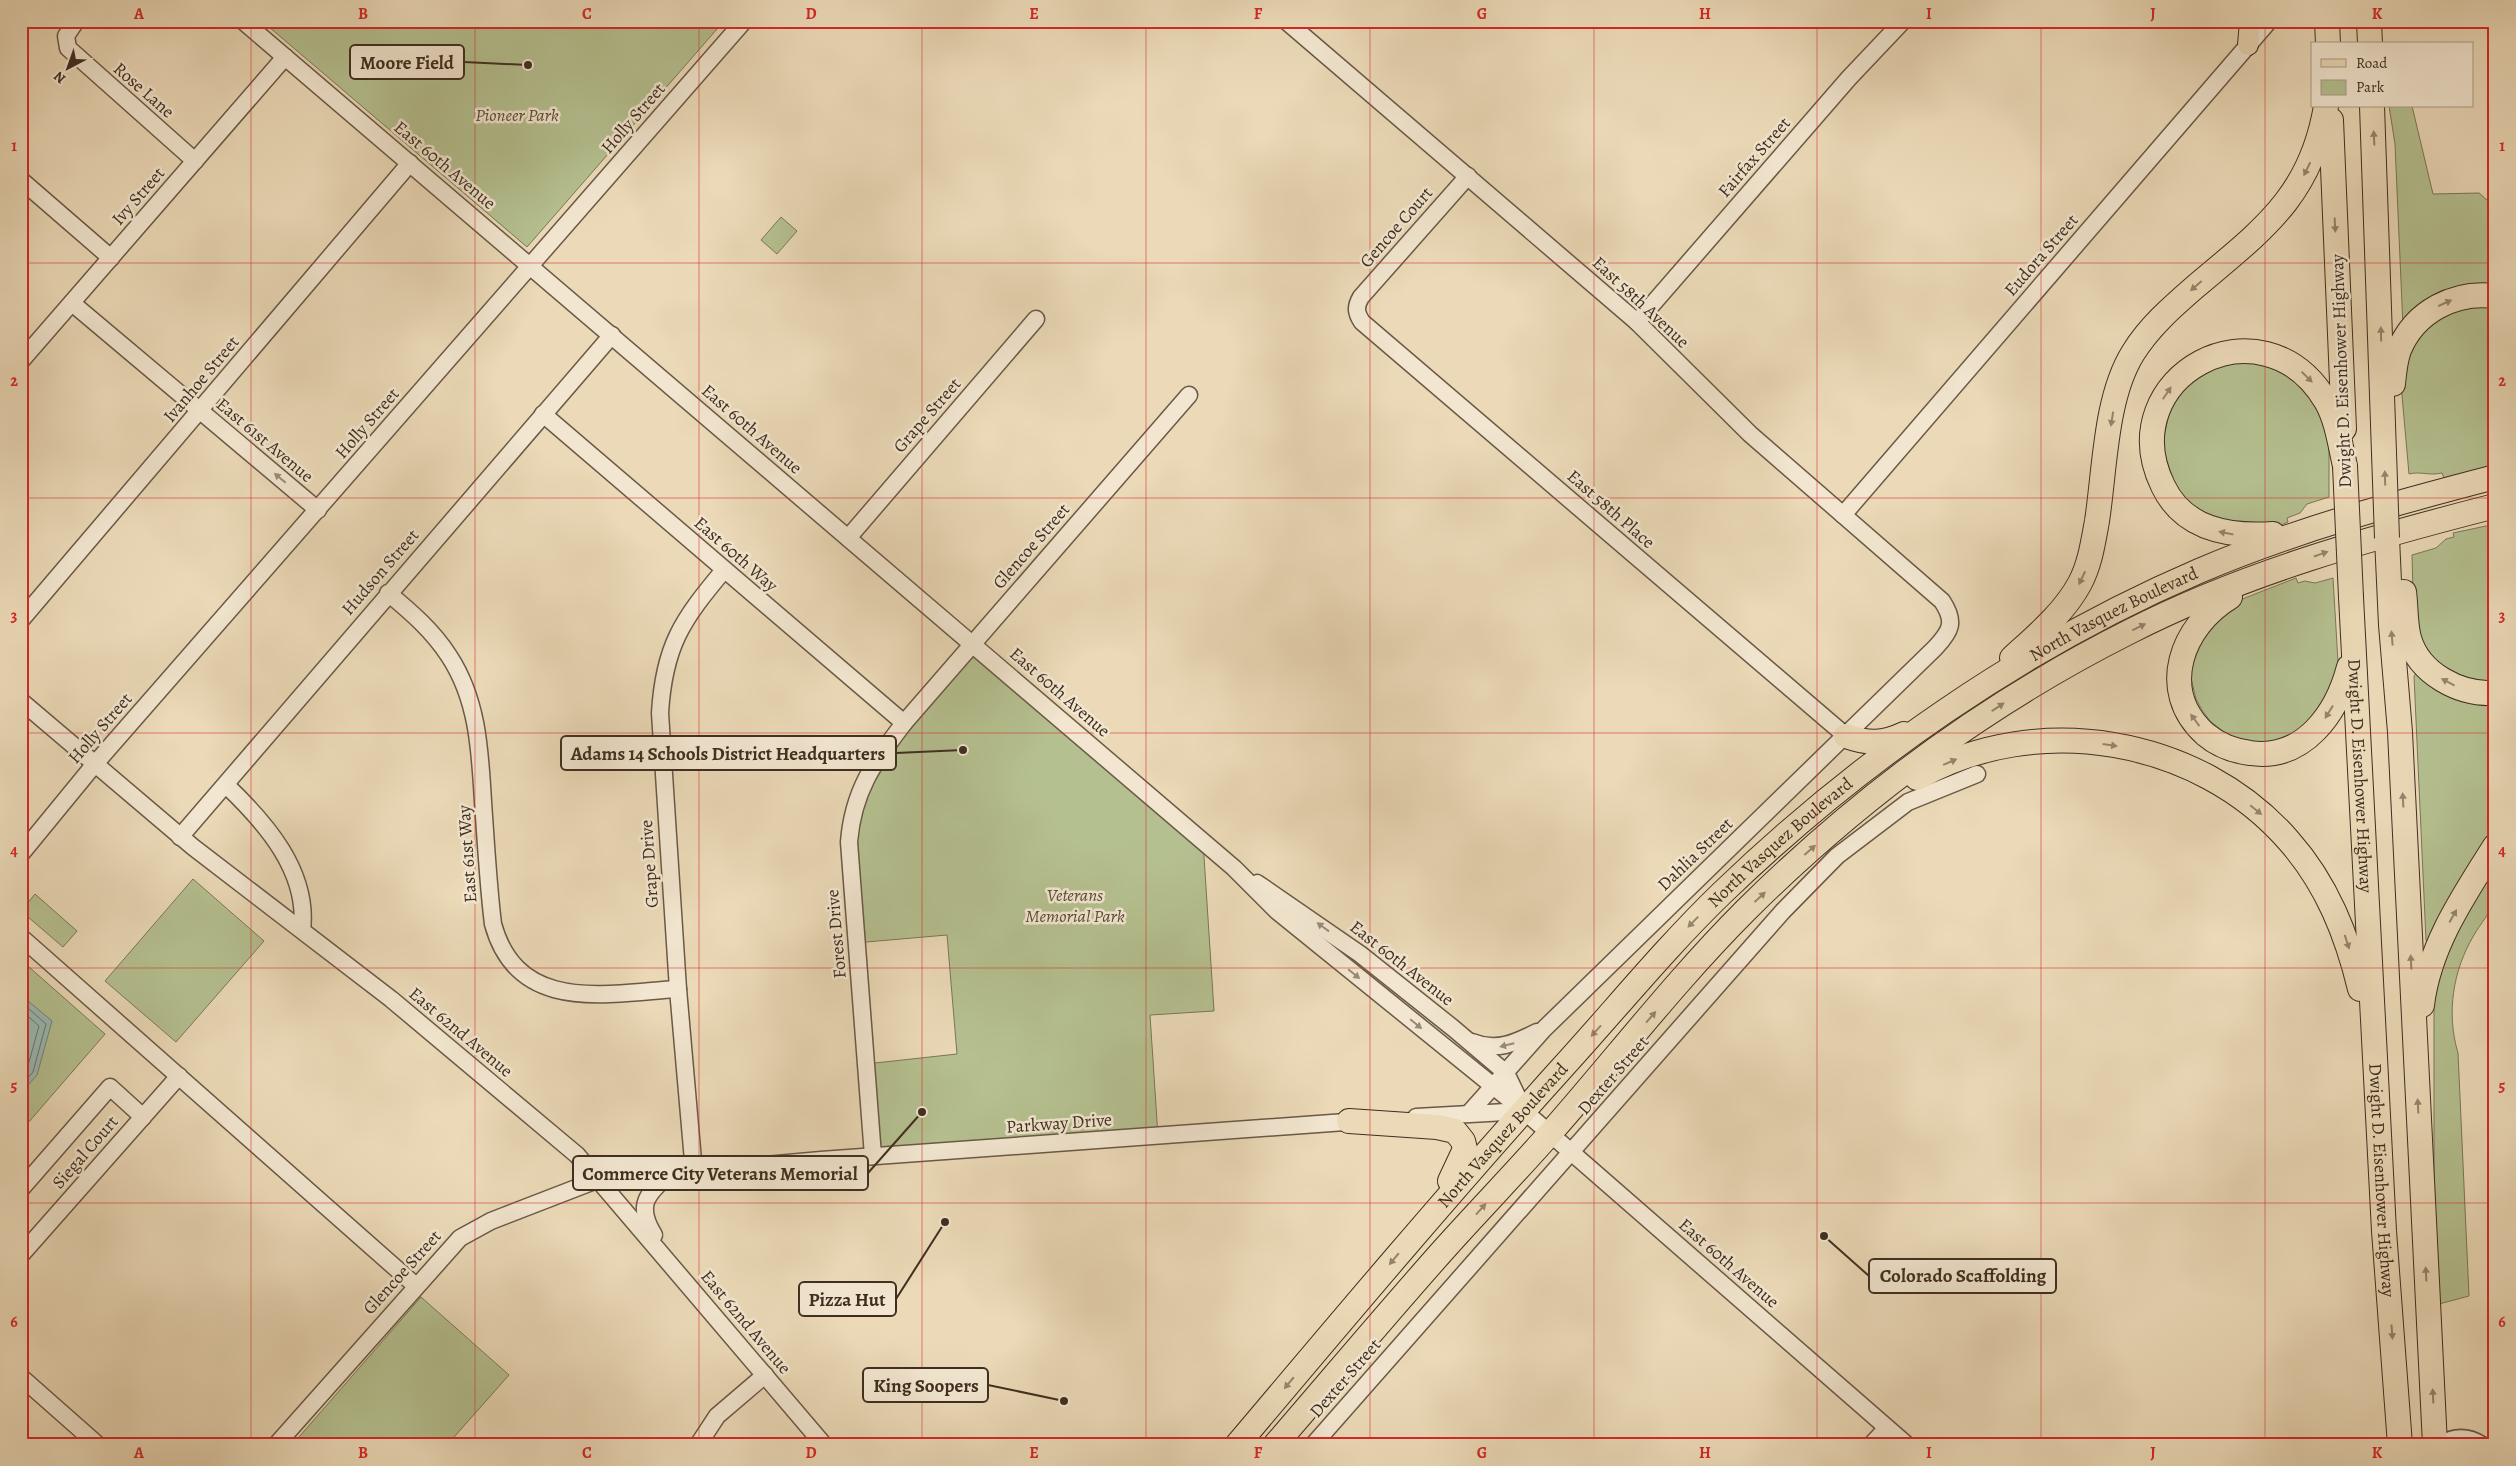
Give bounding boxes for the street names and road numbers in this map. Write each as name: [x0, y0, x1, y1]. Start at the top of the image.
street label: Rose Lane: [108, 57, 180, 123]
street label: Holly Street: [595, 77, 671, 159]
street label: Fairfax Street: [1712, 112, 1796, 202]
street label: East 60th Avenue: [389, 115, 501, 215]
street label: Ivy Street: [106, 162, 170, 230]
street label: Gencoe Court: [1354, 181, 1438, 273]
street label: Eudora Street: [1999, 209, 2083, 301]
street label: East 58th Avenue: [1587, 251, 1695, 353]
street label: Dwight D. Eisenhower Highway: [2325, 253, 2357, 488]
street label: Ivanhoe Street: [158, 330, 244, 427]
street label: Grape Street: [888, 372, 966, 458]
street label: East 60th Avenue: [697, 379, 807, 479]
street label: Holly Street: [329, 382, 405, 464]
street label: East 61st Avenue: [211, 392, 319, 488]
street label: East 58th Place: [1562, 464, 1660, 554]
street label: Glencoe Street: [987, 498, 1075, 594]
street label: East 60th Way: [689, 511, 784, 598]
street label: Hudson Street: [336, 524, 424, 620]
street label: North Vasquez Boulevard: [2025, 561, 2202, 667]
street label: East 60th Avenue: [1005, 642, 1115, 742]
street label: Dwight D. Eisenhower Highway: [2342, 658, 2378, 894]
street label: Holly Street: [62, 687, 138, 769]
street label: North Vasquez Boulevard: [1702, 771, 1858, 913]
street label: East 61st Way: [452, 803, 482, 904]
street label: Dahlia Street: [1652, 812, 1738, 896]
street label: Grape Drive: [634, 819, 664, 909]
street label: Forest Drive: [820, 888, 852, 980]
street label: East 60th Avenue: [1345, 915, 1459, 1011]
street label: East 62nd Avenue: [404, 981, 518, 1083]
street label: Dexter Street: [1572, 1030, 1654, 1120]
street label: North Vasquez Boulevard: [1432, 1057, 1573, 1213]
street label: Dwight D. Eisenhower Highway: [2363, 1063, 2401, 1299]
street label: Parkway Drive: [1005, 1107, 1113, 1139]
street label: Siegal Court: [46, 1110, 124, 1194]
street label: East 60th Avenue: [1674, 1213, 1784, 1313]
street label: Glencoe Street: [357, 1224, 447, 1320]
street label: East 62nd Avenue: [695, 1265, 797, 1379]
street label: Dexter Street: [1304, 1333, 1386, 1423]

